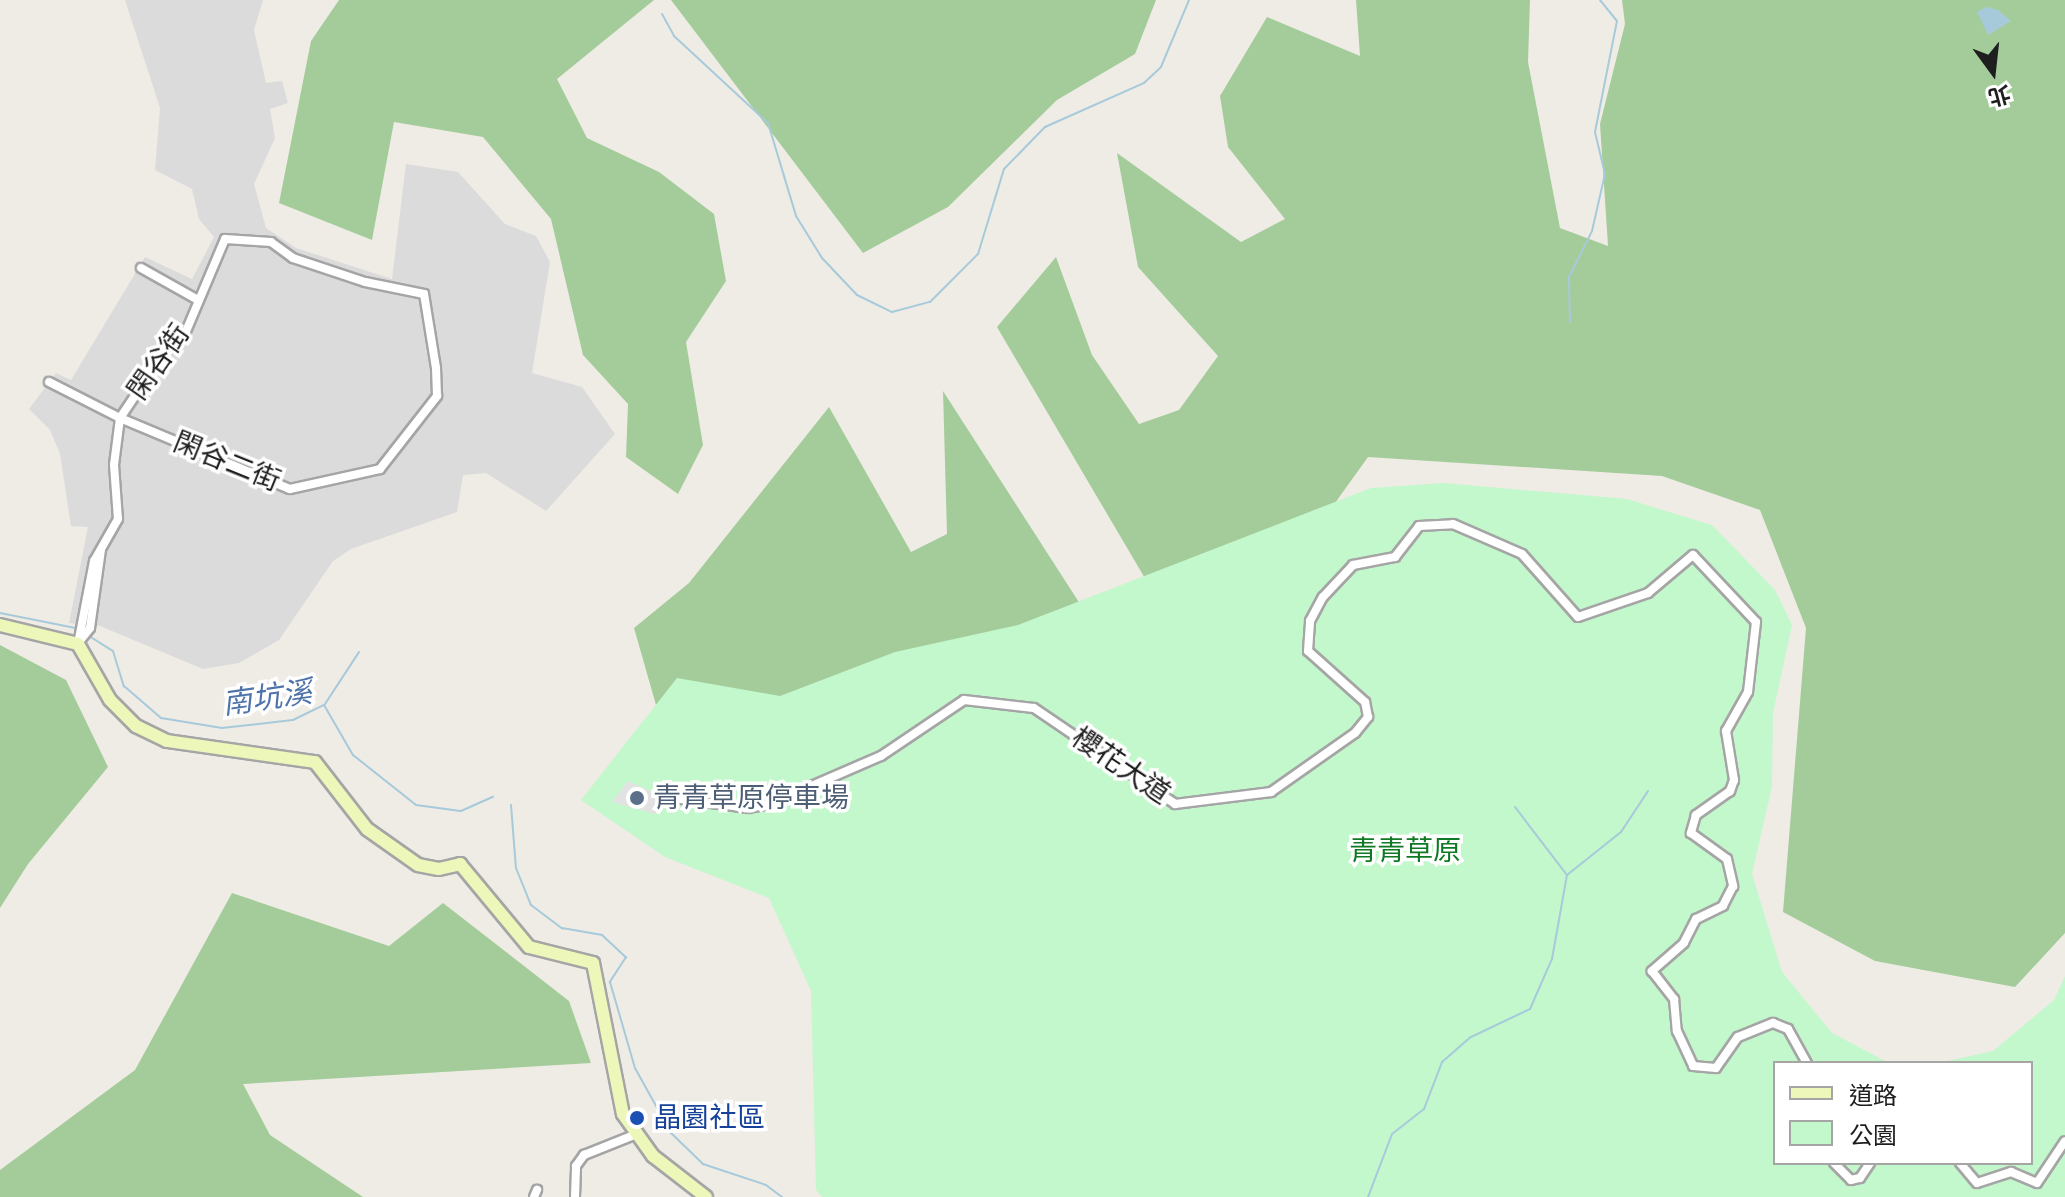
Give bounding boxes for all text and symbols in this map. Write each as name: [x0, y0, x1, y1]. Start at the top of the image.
north arrow: [1953, 32, 2033, 112]
text: 北: [1985, 81, 2013, 111]
street label: 閑谷街: [121, 318, 197, 406]
street label: 閑谷二街: [169, 425, 285, 499]
water label: 南坑溪: [220, 674, 314, 722]
street label: 櫻花大道: [1065, 721, 1177, 811]
place label: 青青草原停車場: [653, 781, 849, 815]
marker: 青青草原停車場: [628, 789, 646, 807]
park label: 青青草原: [1349, 834, 1461, 868]
legend: [1773, 1061, 2033, 1165]
text: 道路: [1849, 1082, 1897, 1110]
place label: 晶園社區: [653, 1101, 765, 1135]
marker: 晶園社區: [628, 1109, 646, 1127]
text: 公園: [1849, 1122, 1897, 1150]

